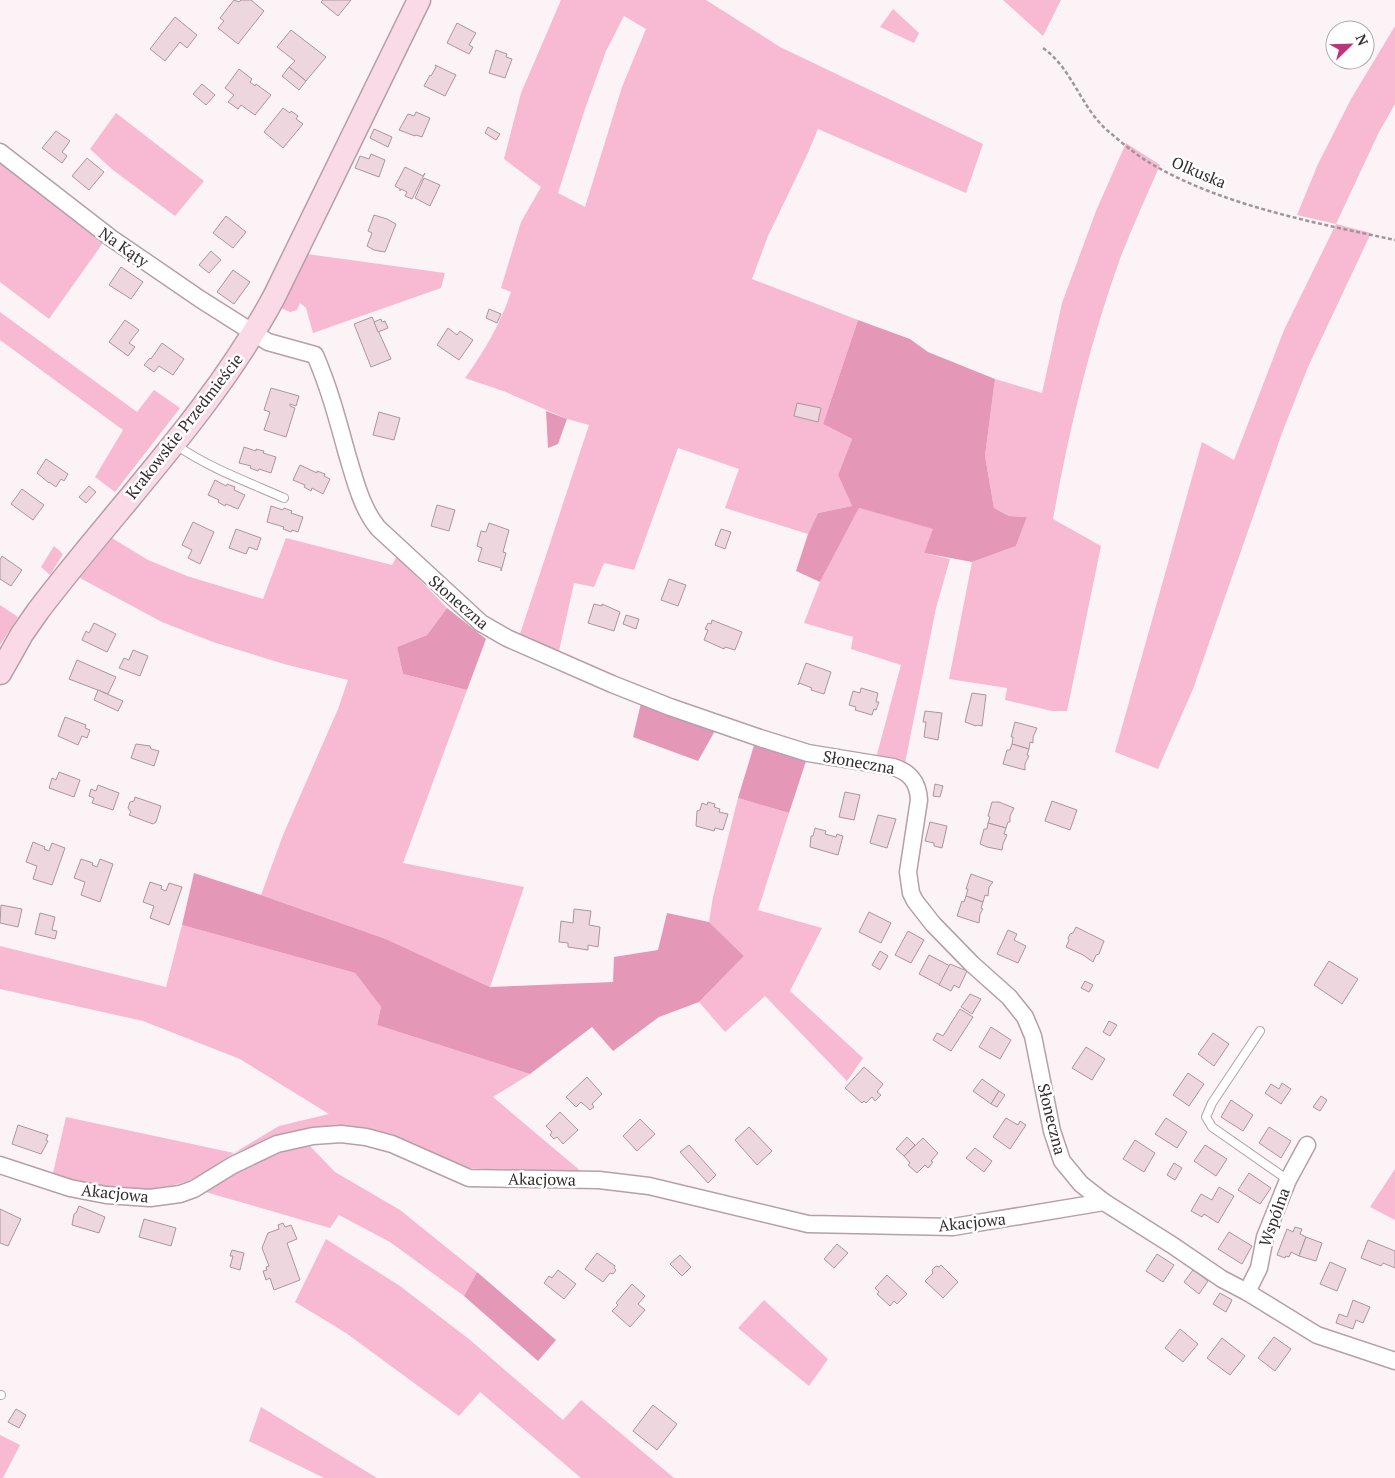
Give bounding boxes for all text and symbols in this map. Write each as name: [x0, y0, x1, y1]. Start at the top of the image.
north arrow: [1325, 20, 1375, 70]
text: N: [1352, 31, 1373, 49]
street label: Olkuska: [1168, 151, 1230, 193]
street label: Na Kąty: [95, 222, 154, 273]
street label: Krakowskie Przedmieście: [120, 349, 248, 503]
street label: Słoneczna: [424, 570, 494, 634]
street label: Słoneczna: [821, 745, 897, 779]
street label: Słoneczna: [1033, 1081, 1071, 1157]
street label: Akacjowa: [508, 1167, 576, 1191]
street label: Akacjowa: [80, 1179, 150, 1207]
street label: Wspólna: [1253, 1185, 1295, 1249]
street label: Akacjowa: [937, 1208, 1007, 1236]

